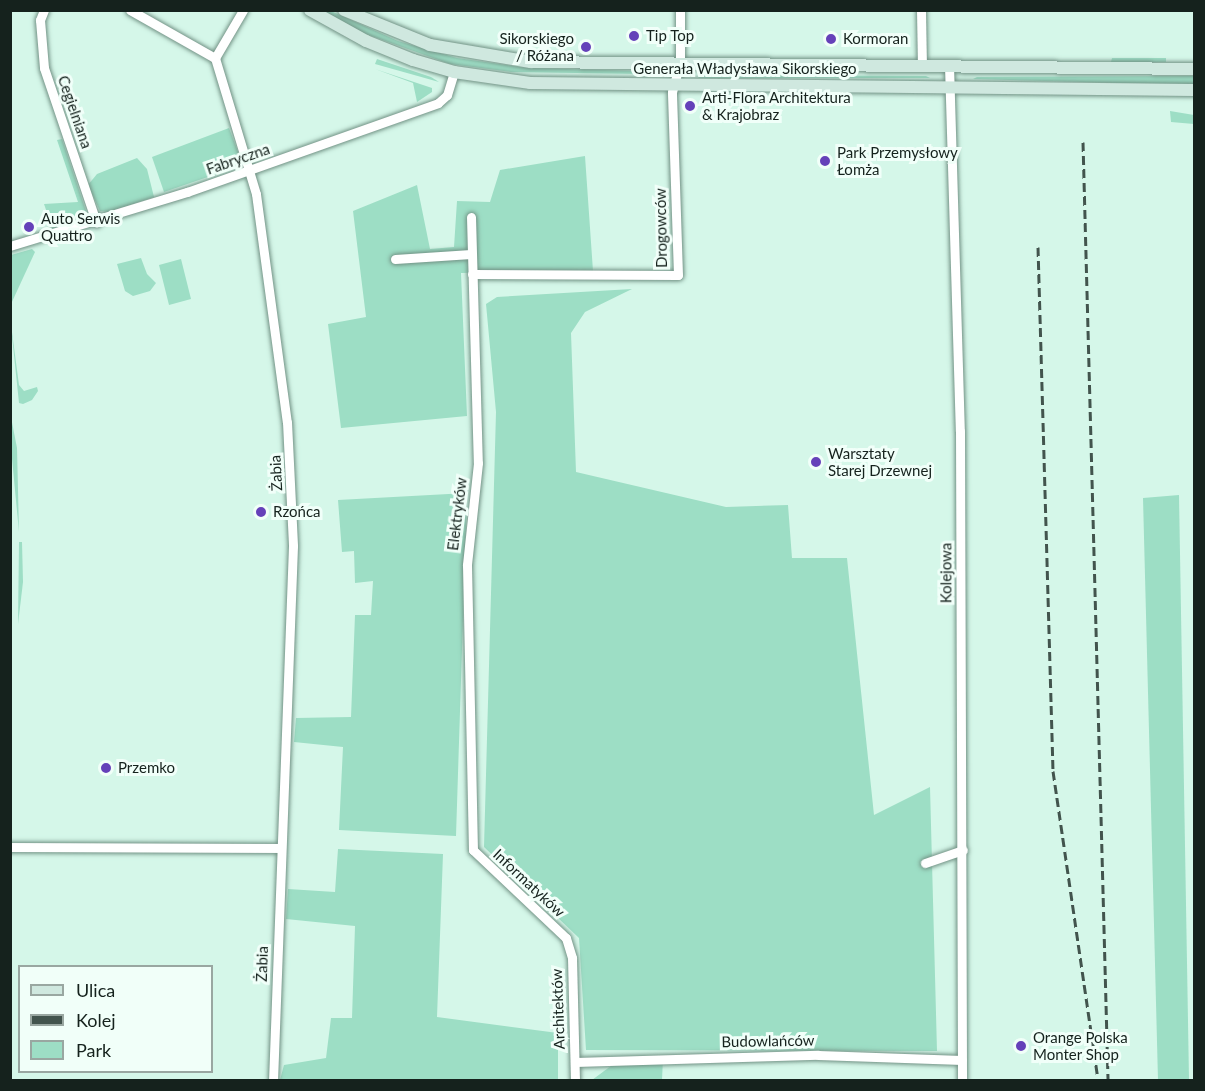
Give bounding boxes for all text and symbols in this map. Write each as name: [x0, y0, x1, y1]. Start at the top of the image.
place label: Tip Top: [646, 27, 695, 45]
place label: Sikorskiego / Różana: [499, 29, 574, 64]
marker: Tip Top: [627, 29, 641, 43]
place label: Kormoran: [843, 30, 908, 48]
marker: Kormoran: [824, 32, 838, 46]
marker: Sikorskiego / Różana: [579, 40, 593, 54]
street label: Generała Władysława Sikorskiego: [633, 60, 857, 78]
street label: Cegielniana: [54, 73, 96, 151]
place label: Arti-Flora Architektura & Krajobraz: [702, 88, 851, 123]
marker: Arti-Flora Architektura & Krajobraz: [683, 99, 697, 113]
street label: Fabryczna: [204, 140, 272, 178]
place label: Park Przemysłowy Łomża: [837, 143, 958, 178]
marker: Park Przemysłowy Łomża: [818, 154, 832, 168]
street label: Drogowców: [651, 188, 671, 268]
place label: Auto Serwis Quattro: [41, 209, 120, 244]
marker: Auto Serwis Quattro: [22, 220, 36, 234]
place label: Warsztaty Starej Drzewnej: [828, 444, 932, 479]
street label: Żabia: [266, 455, 286, 491]
marker: Warsztaty Starej Drzewnej: [809, 455, 823, 469]
street label: Elektryków: [444, 476, 470, 552]
place label: Rzońca: [273, 503, 321, 521]
marker: Rzońca: [254, 505, 268, 519]
street label: Kolejowa: [937, 543, 955, 603]
place label: Przemko: [118, 759, 175, 777]
marker: Przemko: [99, 761, 113, 775]
street label: Informatyków: [489, 845, 569, 921]
street label: Żabia: [252, 946, 272, 982]
legend: [18, 965, 213, 1073]
street label: Architektów: [548, 968, 568, 1050]
text: Ulica: [76, 979, 115, 1001]
text: Kolej: [76, 1009, 116, 1031]
place label: Orange Polska Monter Shop: [1033, 1028, 1128, 1063]
street label: Budowlańców: [721, 1031, 815, 1051]
text: Park: [76, 1039, 111, 1061]
marker: Orange Polska Monter Shop: [1014, 1039, 1028, 1053]

